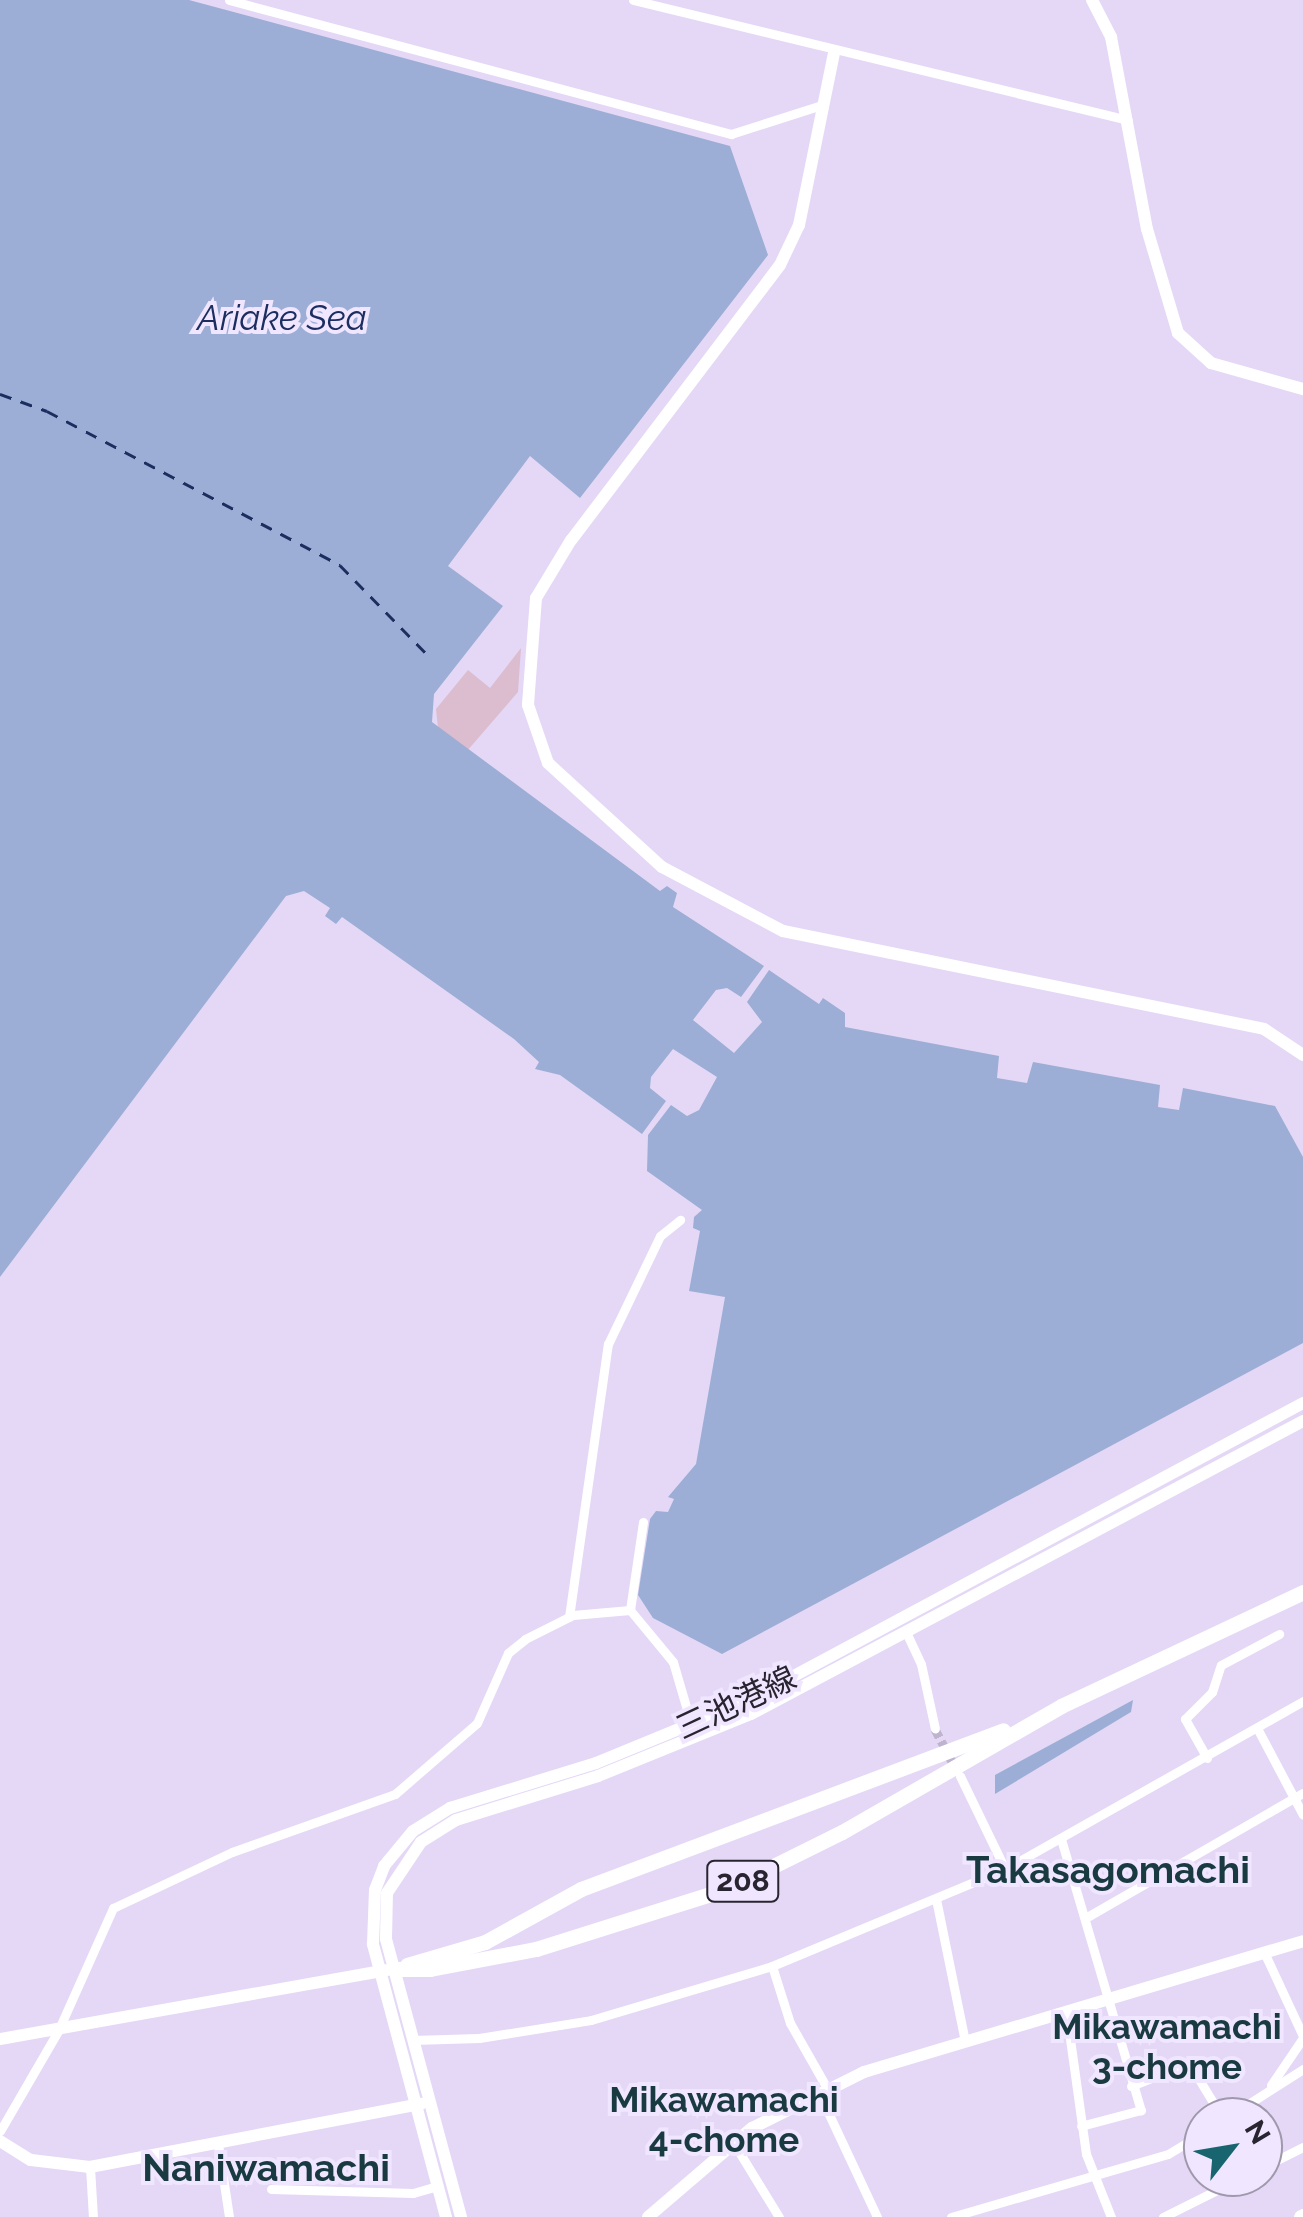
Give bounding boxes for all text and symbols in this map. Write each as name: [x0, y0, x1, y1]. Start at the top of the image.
water label: Ariake Sea: [197, 297, 367, 339]
street label: 三池港線: [670, 1659, 802, 1747]
district label: Takasagomachi: [966, 1847, 1250, 1893]
road number: 208: [706, 1856, 780, 1906]
district label: Mikawamachi 3-chome: [1052, 2006, 1282, 2088]
district label: Mikawamachi 4-chome: [609, 2079, 839, 2161]
north arrow: [1183, 2097, 1283, 2197]
text: N: [1238, 2115, 1277, 2150]
district label: Naniwamachi: [142, 2145, 390, 2191]

